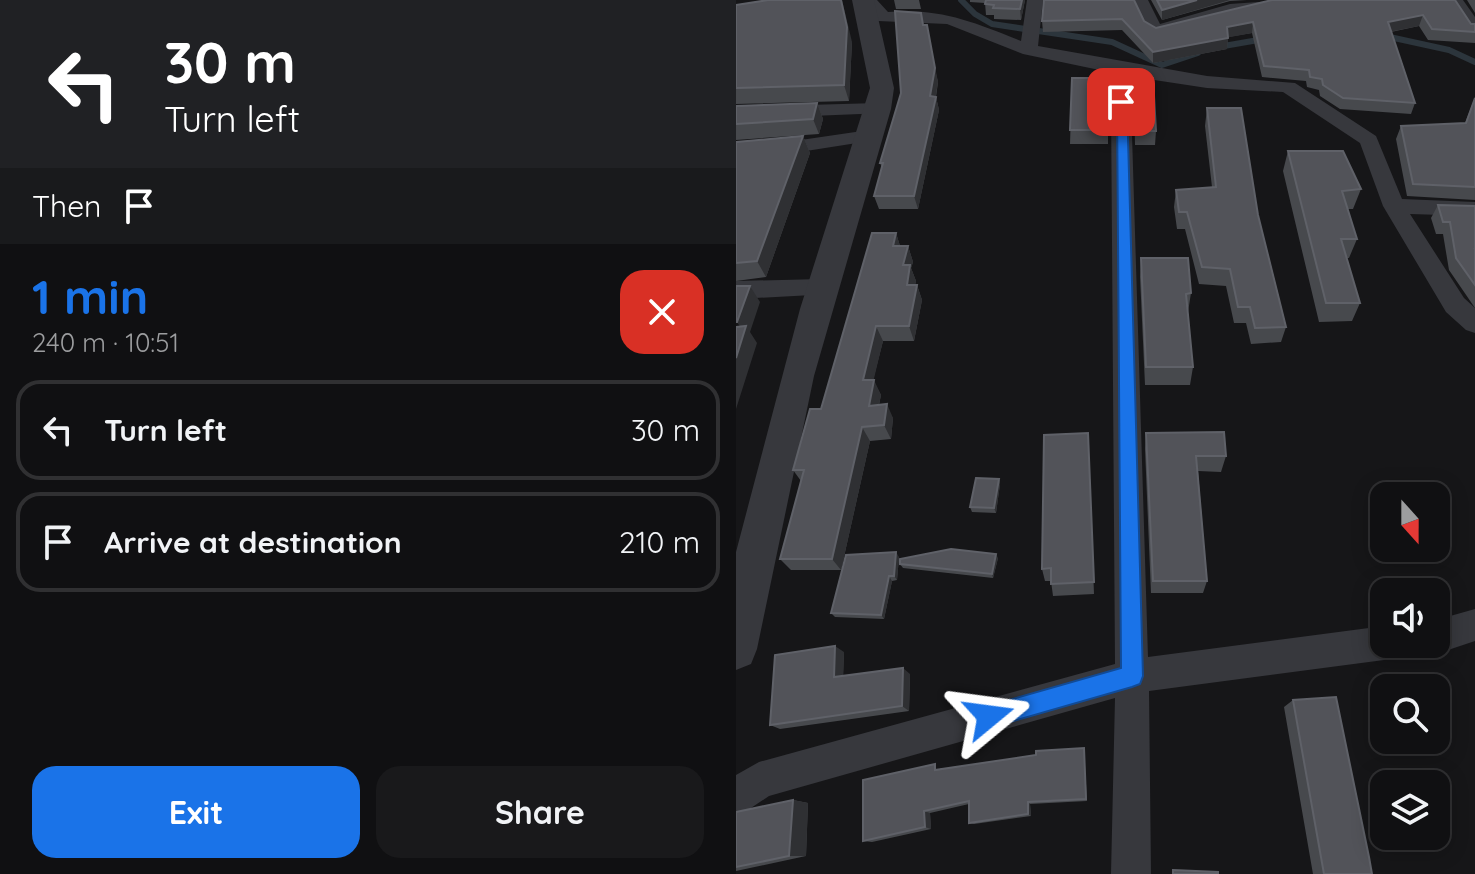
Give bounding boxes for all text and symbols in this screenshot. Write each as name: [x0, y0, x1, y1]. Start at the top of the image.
text: 30 m: [164, 27, 296, 97]
icon: left: [32, 32, 136, 136]
pin: [1087, 68, 1155, 136]
icon: arrive: [1099, 80, 1143, 124]
text: Turn left: [164, 96, 300, 141]
icon: arrive: [117, 184, 161, 228]
text: Then: [32, 187, 101, 225]
text: 1 min: [32, 266, 148, 326]
button: close: [620, 270, 704, 354]
text: 240 m · 10:51: [32, 326, 179, 359]
icon: left: [36, 408, 80, 452]
text: Turn left: [104, 411, 227, 449]
text: 30 m: [631, 411, 700, 449]
north arrow: [1370, 482, 1450, 562]
map controls: [1370, 482, 1450, 850]
icon: arrive: [36, 520, 80, 564]
text: Arrive at destination: [104, 523, 402, 561]
text: 210 m: [619, 523, 700, 561]
button: sound: [1370, 578, 1450, 658]
position arrow: [947, 674, 1031, 758]
button: search: [1370, 674, 1450, 754]
button: Exit: [32, 766, 360, 858]
button: Share: [376, 766, 704, 858]
button: layers: [1370, 770, 1450, 850]

